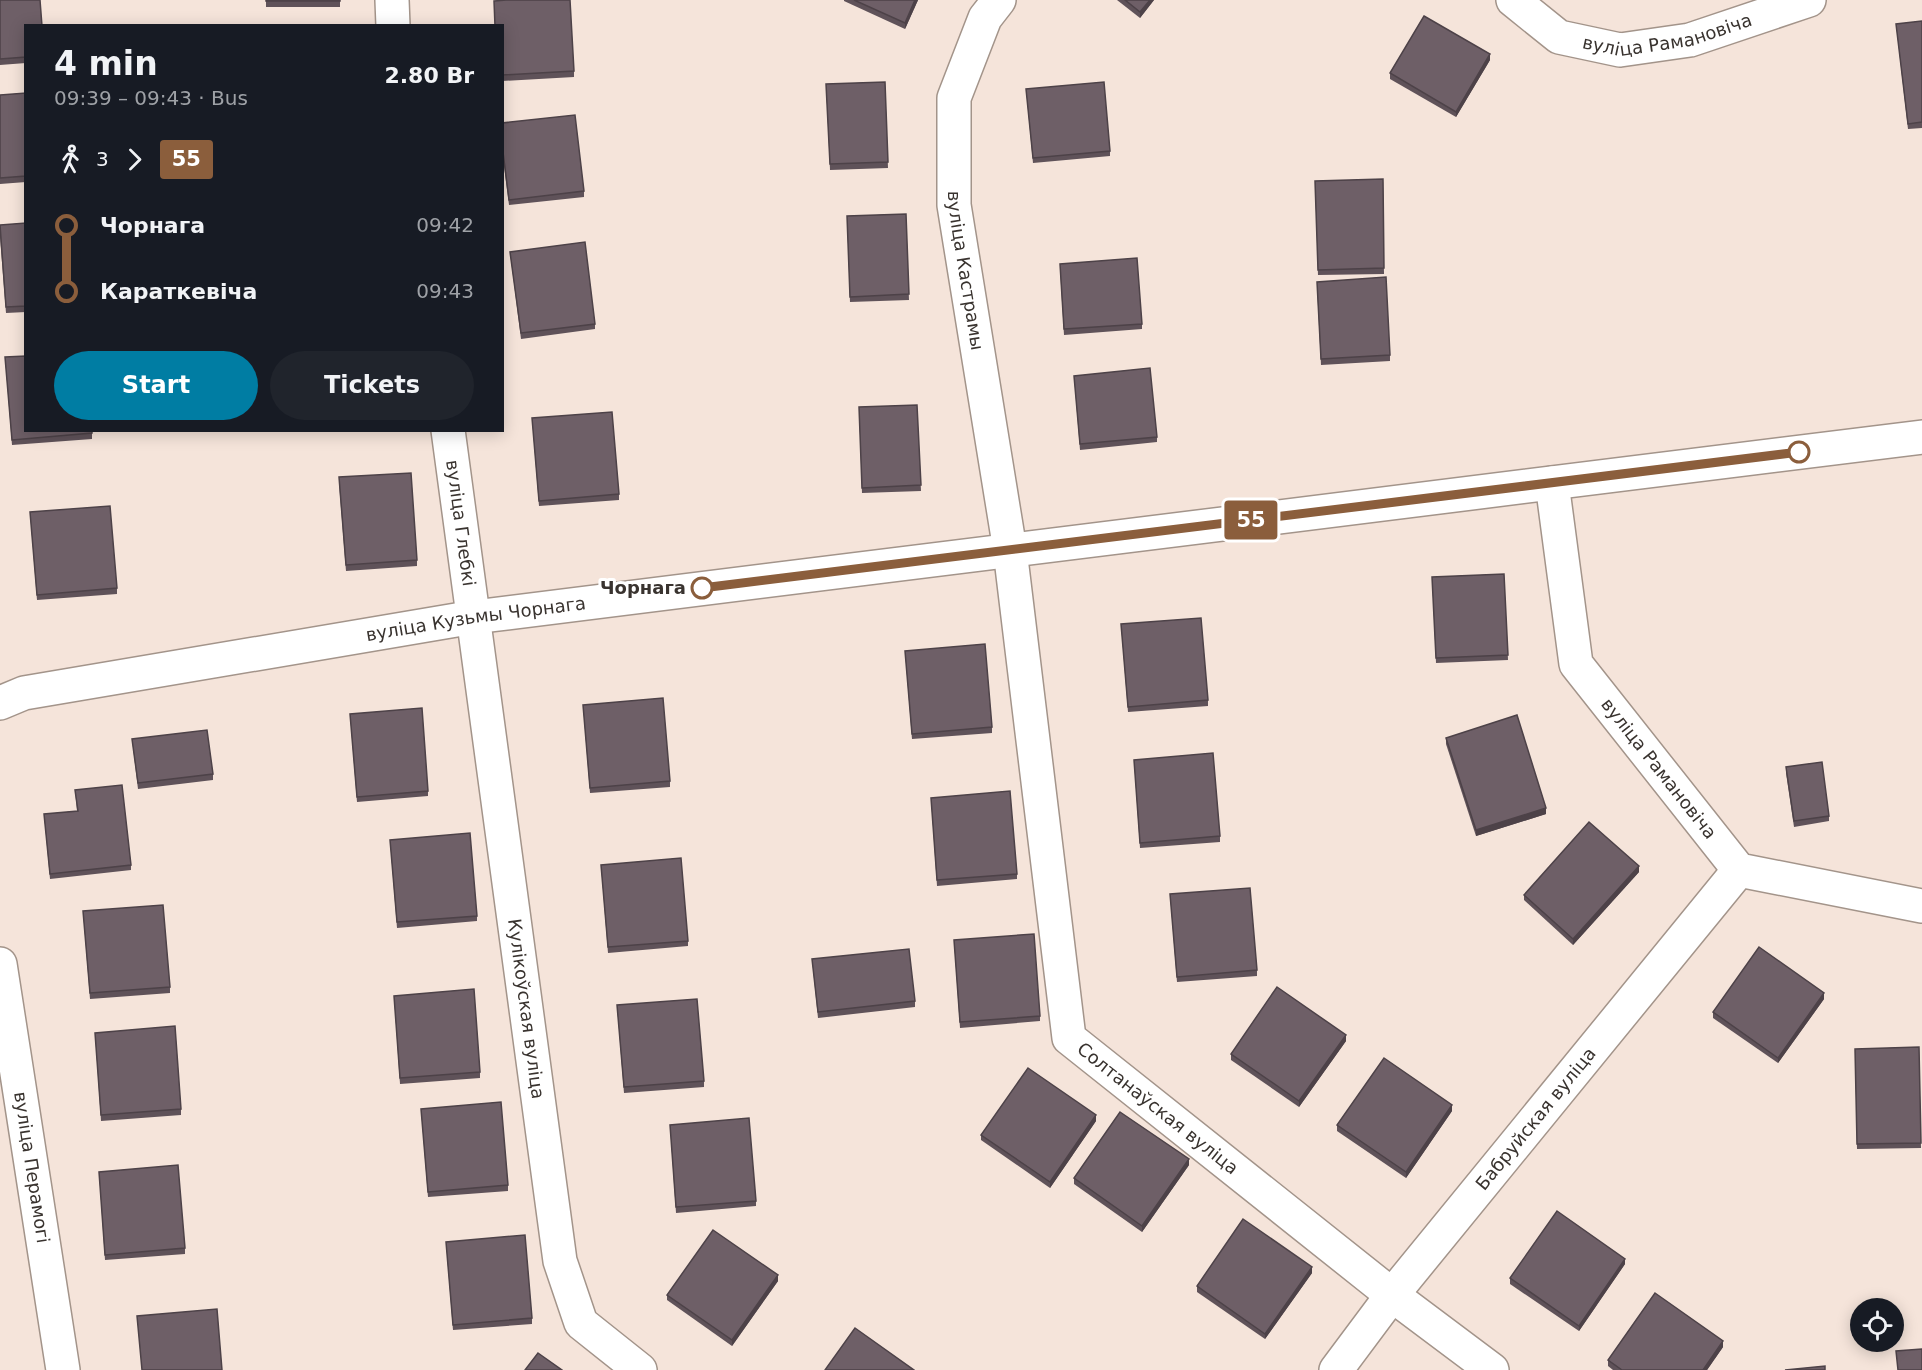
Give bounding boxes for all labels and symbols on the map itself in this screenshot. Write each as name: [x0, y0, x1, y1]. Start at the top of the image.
street label: вуліца Рамановіча: [1581, 9, 1754, 60]
street label: вуліца Кастрамы: [944, 191, 988, 352]
unlabelled marker: [1788, 441, 1810, 463]
street label: вуліца Глебкі: [442, 459, 480, 588]
line badge: 55: [1224, 500, 1278, 540]
place label: Чорнага: [600, 577, 686, 598]
marker: Чорнага: [691, 577, 713, 599]
street label: вуліца Кузьмы Чорнага: [364, 592, 587, 645]
street label: вуліца Рамановіча: [1597, 694, 1721, 843]
street label: Кулікоўская вуліца: [504, 917, 549, 1100]
street label: Солтанаўская вуліца: [1073, 1038, 1243, 1179]
street label: Бабруйская вуліца: [1471, 1043, 1600, 1194]
street label: вуліца Перамогі: [10, 1090, 54, 1245]

